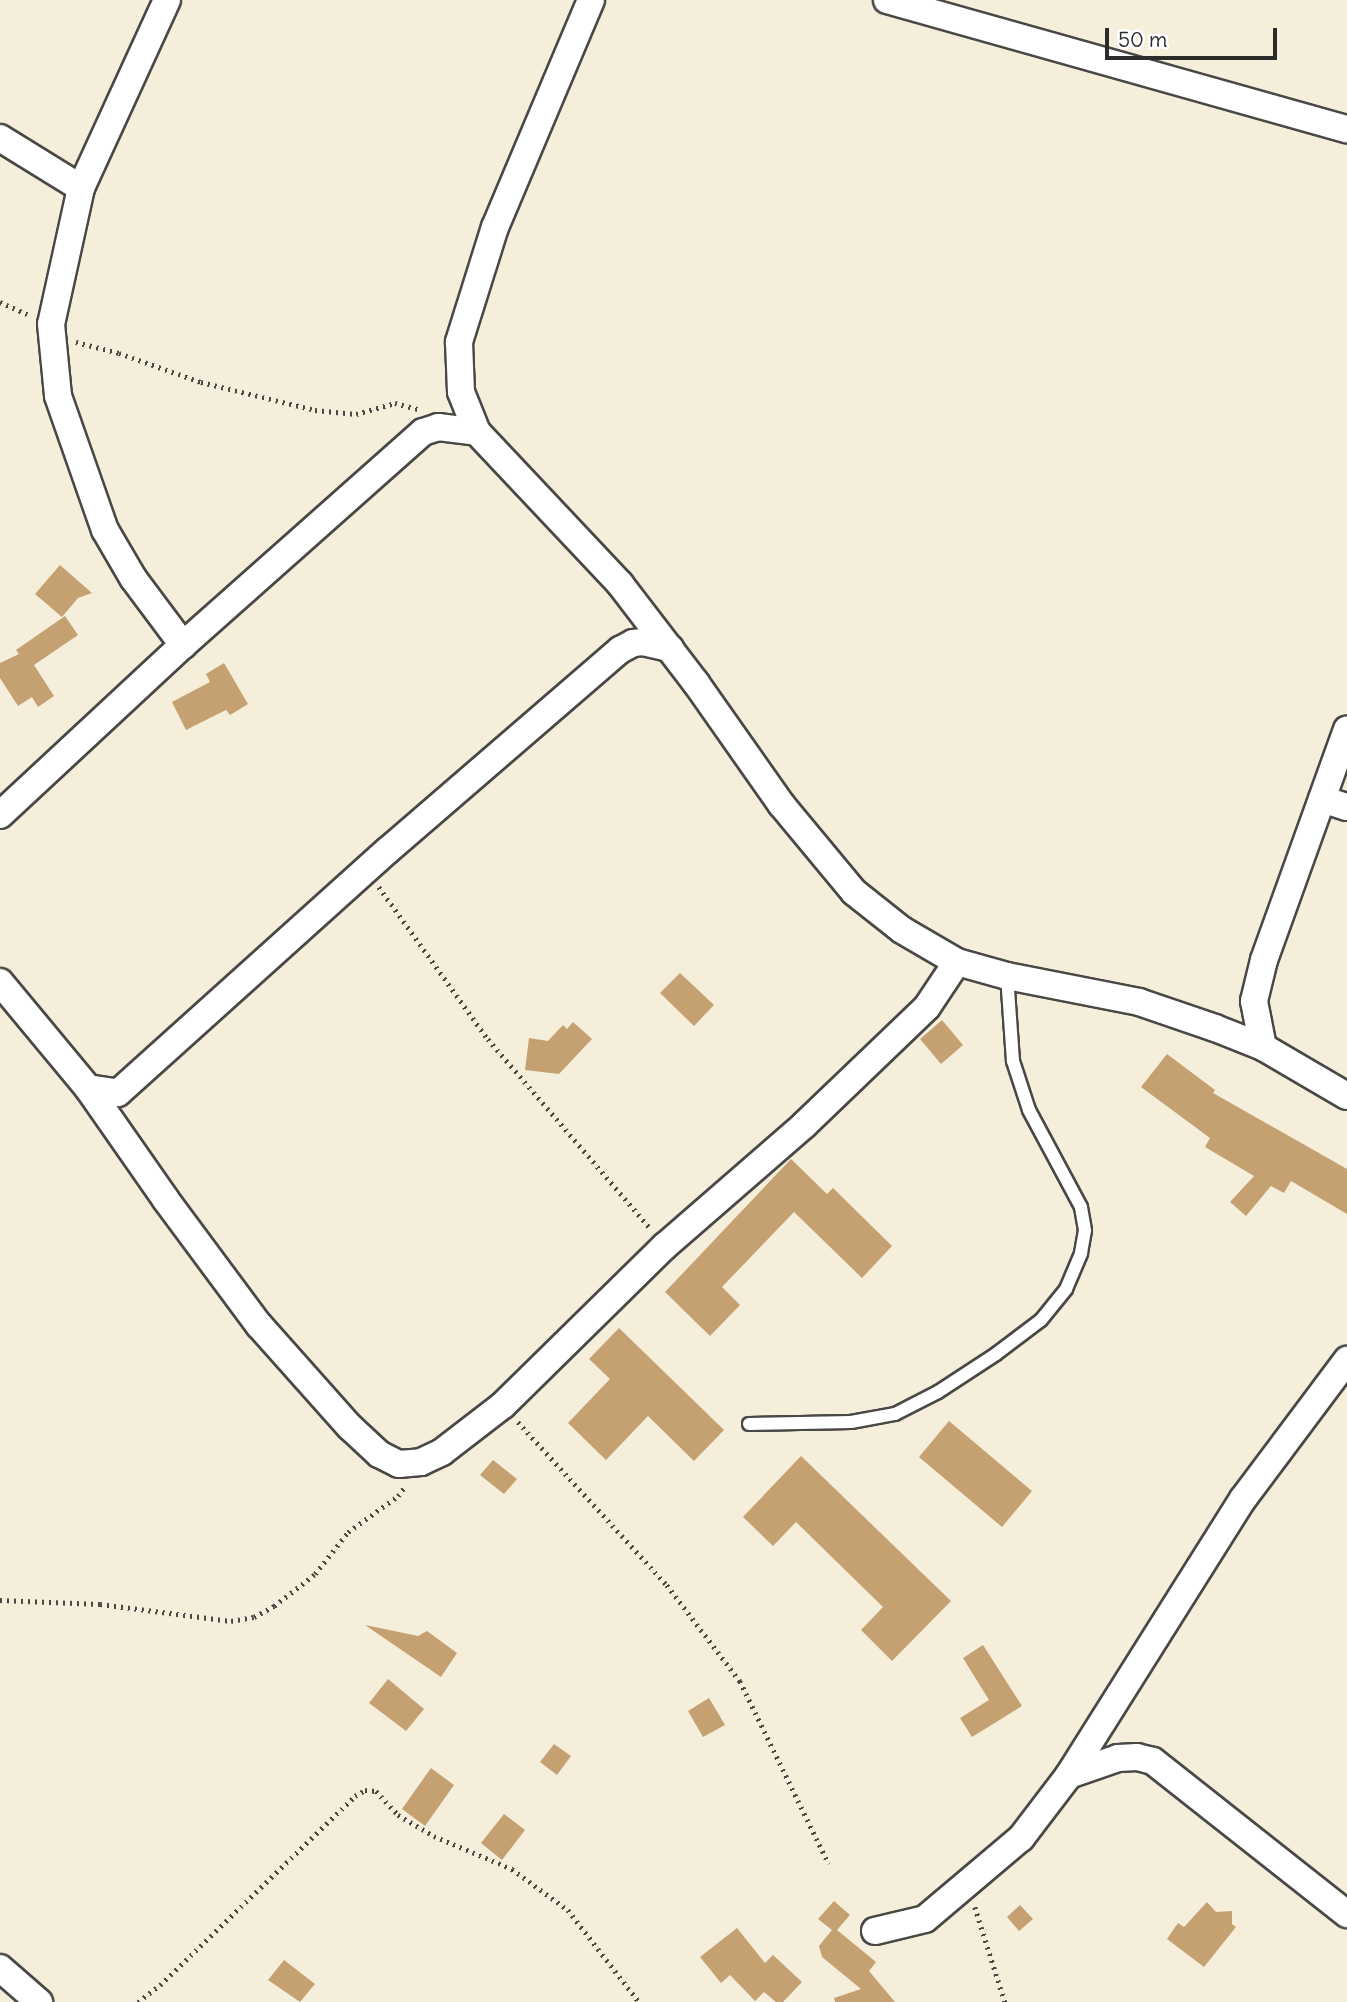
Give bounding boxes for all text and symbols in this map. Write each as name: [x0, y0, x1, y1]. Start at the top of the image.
scale bar: [1109, 14, 1280, 58]
text: 50 m: [1118, 26, 1167, 53]

